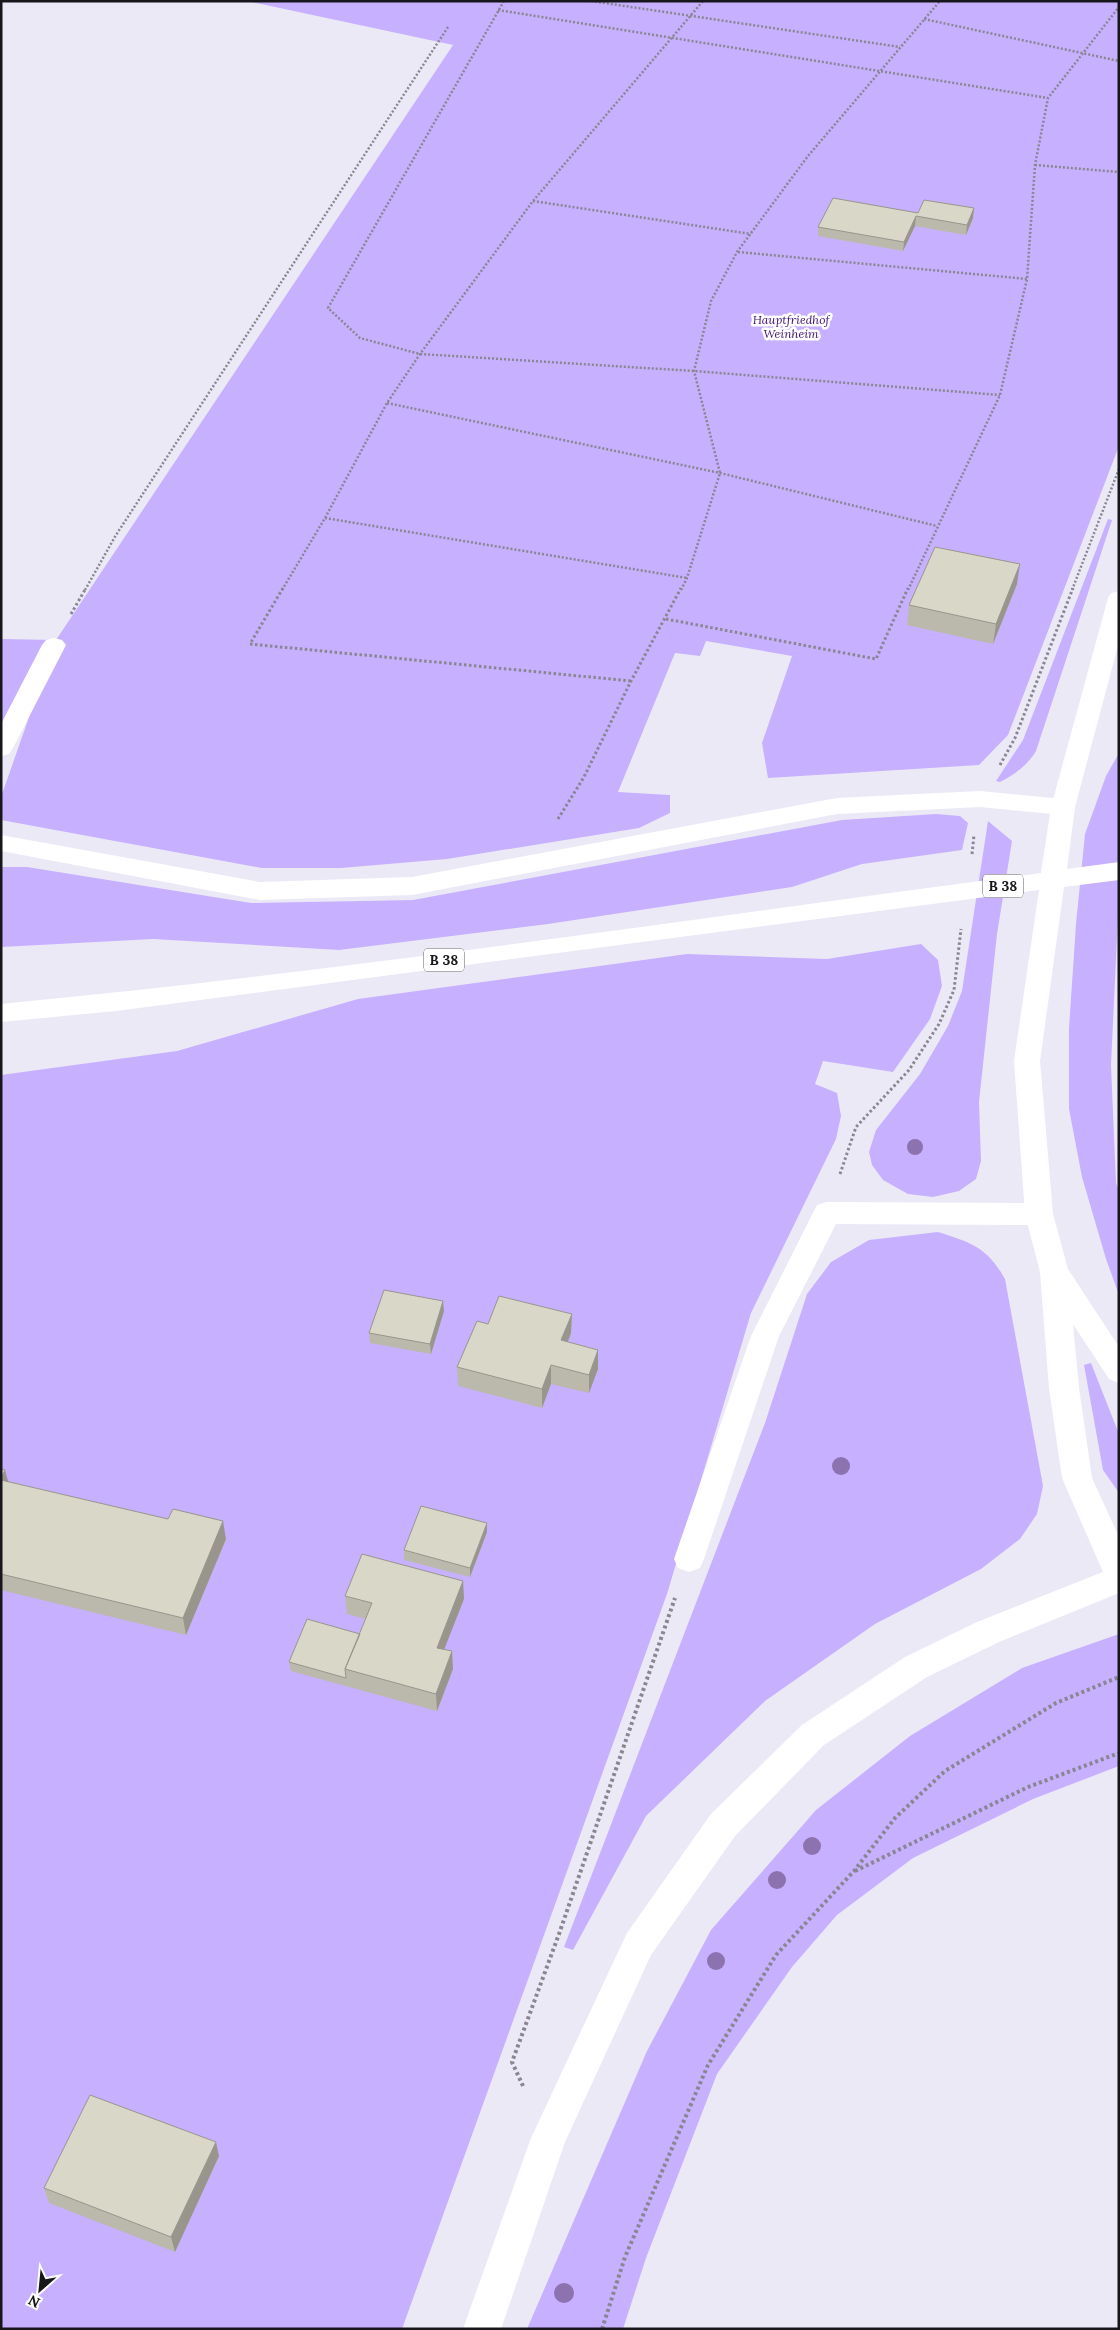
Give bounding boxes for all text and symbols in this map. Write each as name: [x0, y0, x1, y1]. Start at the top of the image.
park label: Hauptfriedhof Weinheim: [753, 312, 830, 341]
road number: B 38: [983, 874, 1023, 898]
road number: B 38: [424, 948, 464, 972]
north arrow: [15, 2265, 65, 2315]
text: N: [25, 2291, 43, 2312]

